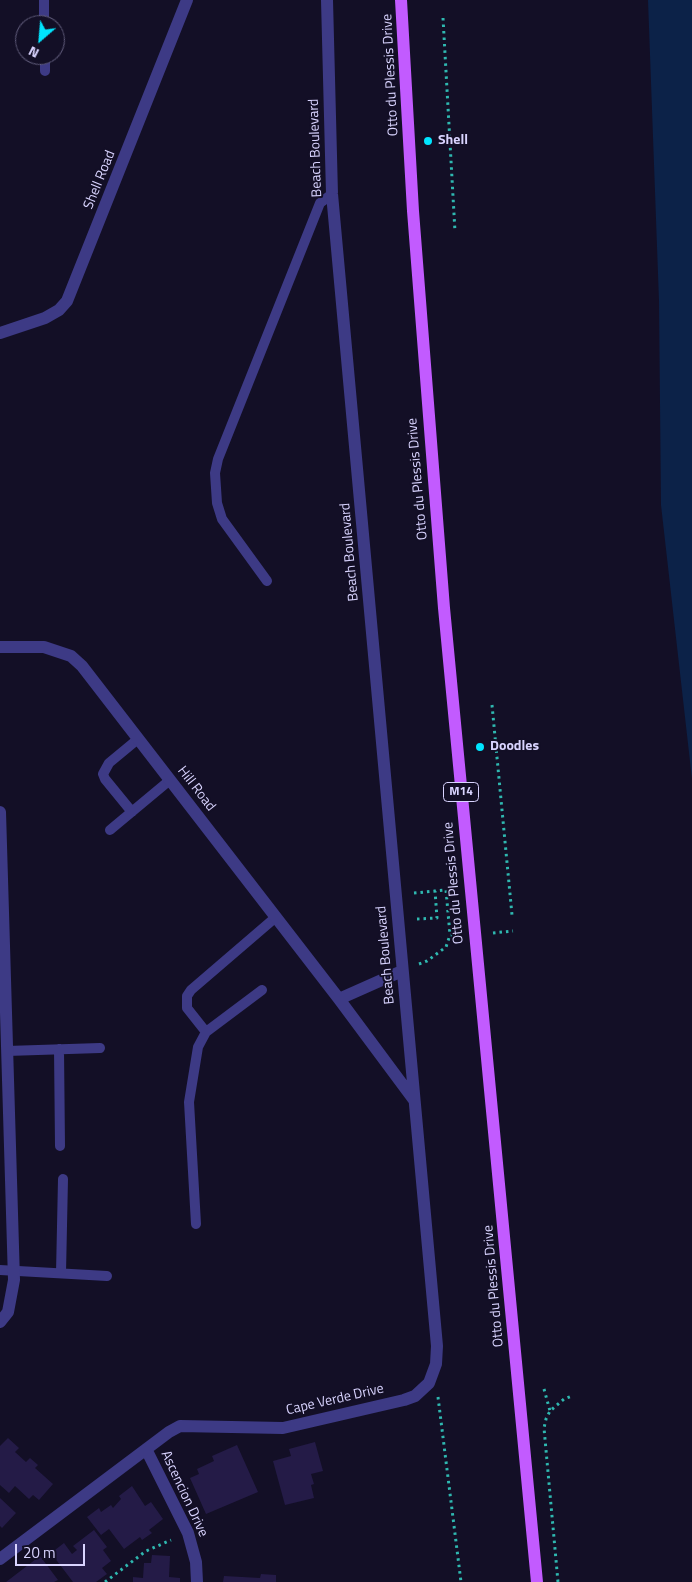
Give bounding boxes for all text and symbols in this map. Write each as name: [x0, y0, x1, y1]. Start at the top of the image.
street label: Otto du Plessis Drive: [379, 13, 403, 137]
north arrow: [15, 15, 65, 65]
text: N: [24, 41, 43, 64]
street label: Beach Boulevard: [306, 98, 326, 198]
place label: Shell: [438, 133, 468, 149]
marker: Shell: [422, 135, 434, 147]
street label: Shell Road: [81, 148, 119, 212]
street label: Otto du Plessis Drive: [404, 417, 432, 541]
street label: Beach Boulevard: [337, 502, 363, 602]
place label: Doodles: [490, 739, 539, 755]
marker: Doodles: [474, 741, 486, 753]
street label: Hill Road: [173, 763, 219, 815]
road number: M14: [444, 782, 478, 802]
street label: Otto du Plessis Drive: [440, 821, 468, 945]
street label: Beach Boulevard: [373, 905, 399, 1005]
street label: Otto du Plessis Drive: [480, 1224, 508, 1348]
street label: Cape Verde Drive: [285, 1381, 385, 1419]
street label: Ascencion Drive: [157, 1448, 211, 1540]
scale bar: [18, 1534, 88, 1566]
text: 20 m: [23, 1541, 56, 1564]

